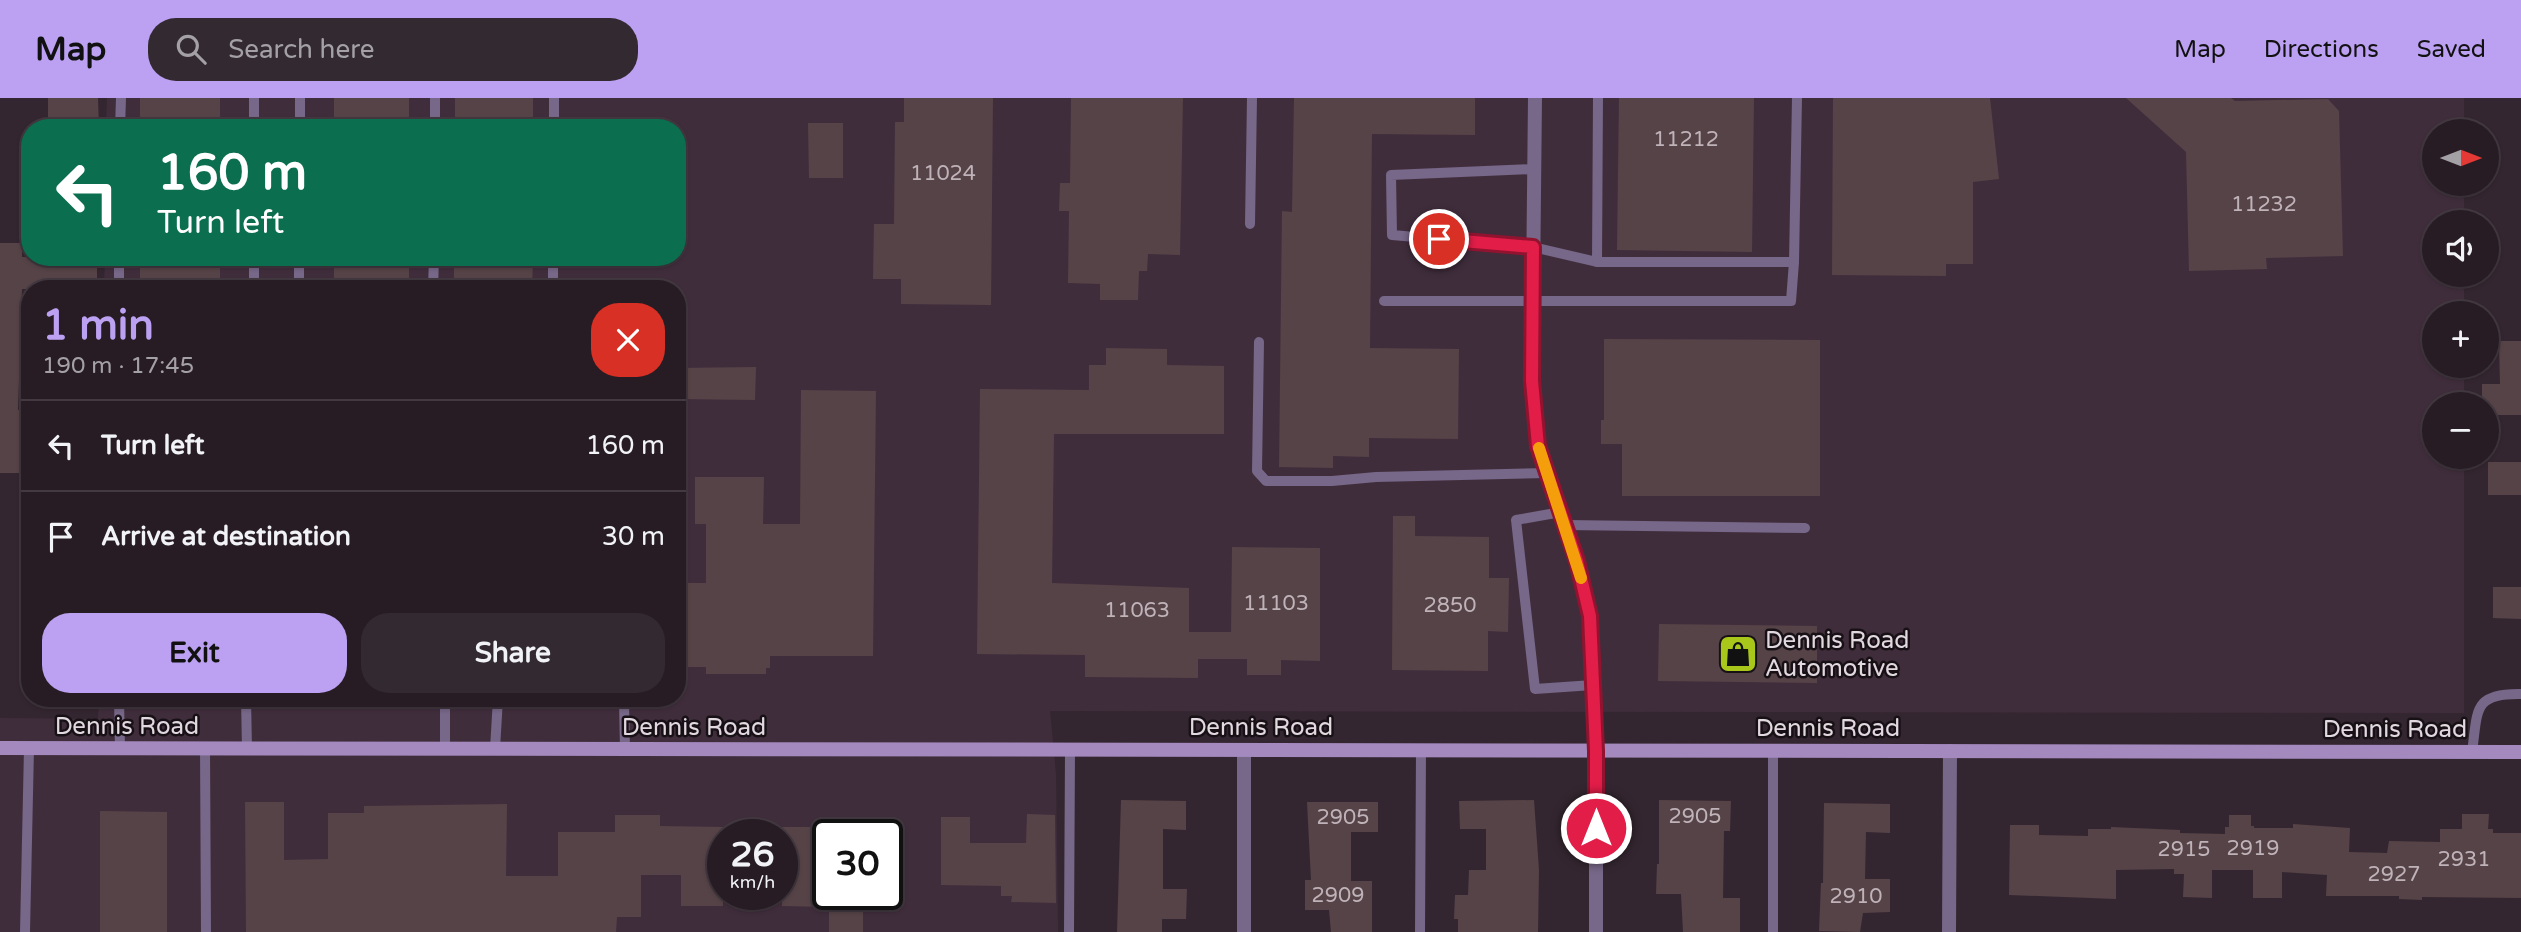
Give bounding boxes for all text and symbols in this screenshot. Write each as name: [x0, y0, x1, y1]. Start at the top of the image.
search box: [148, 18, 638, 81]
text: Map: [35, 30, 106, 69]
icon: search: [172, 30, 210, 68]
text: Search here: [228, 34, 374, 65]
text: Map: [2174, 35, 2226, 64]
text: Directions: [2264, 35, 2379, 64]
text: Saved: [2417, 35, 2486, 64]
north arrow: [2422, 119, 2499, 196]
map controls: [2422, 119, 2499, 469]
house number: 11212: [1653, 127, 1719, 152]
text: 160 m: [157, 144, 307, 203]
icon: left: [42, 147, 133, 238]
house number: 11024: [910, 161, 976, 186]
house number: 11232: [2231, 192, 2297, 217]
text: Turn left: [157, 204, 284, 242]
pin: [1409, 209, 1469, 269]
button: sound: [2422, 210, 2499, 287]
icon: arrive: [1420, 220, 1458, 258]
text: 1 min: [42, 300, 154, 351]
button: +: [2422, 301, 2499, 378]
button: close: [591, 303, 665, 377]
text: 190 m · 17:45: [42, 352, 194, 380]
button: −: [2422, 392, 2499, 469]
icon: left: [42, 427, 80, 465]
text: Turn left: [101, 430, 204, 461]
text: 160 m: [585, 430, 665, 461]
icon: arrive: [42, 518, 80, 556]
text: Arrive at destination: [101, 521, 351, 552]
text: 30 m: [602, 521, 665, 552]
house number: 11103: [1243, 591, 1309, 616]
house number: 2850: [1424, 593, 1476, 618]
house number: 11063: [1104, 598, 1170, 623]
button: Exit: [42, 613, 347, 693]
button: Share: [361, 613, 665, 693]
place label: Dennis Road Automotive: [1765, 626, 1909, 683]
shop icon: Dennis Road Automotive: [1717, 633, 1759, 675]
street label: Dennis Road: [55, 712, 199, 741]
street label: Dennis Road: [622, 713, 766, 742]
street label: Dennis Road: [1189, 713, 1333, 742]
street label: Dennis Road: [1756, 714, 1900, 743]
street label: Dennis Road: [2323, 715, 2467, 744]
position arrow: [1559, 791, 1633, 865]
house number: 2905: [1669, 804, 1721, 829]
house number: 2905: [1317, 805, 1369, 830]
speed limit sign: 30: [812, 819, 903, 910]
text: 26: [731, 834, 774, 876]
house number: 2919: [2227, 836, 2279, 861]
house number: 2915: [2158, 837, 2210, 862]
house number: 2931: [2438, 847, 2490, 872]
house number: 2927: [2368, 862, 2420, 887]
text: km/h: [730, 871, 775, 893]
house number: 2909: [1312, 883, 1364, 908]
house number: 2910: [1830, 884, 1882, 909]

